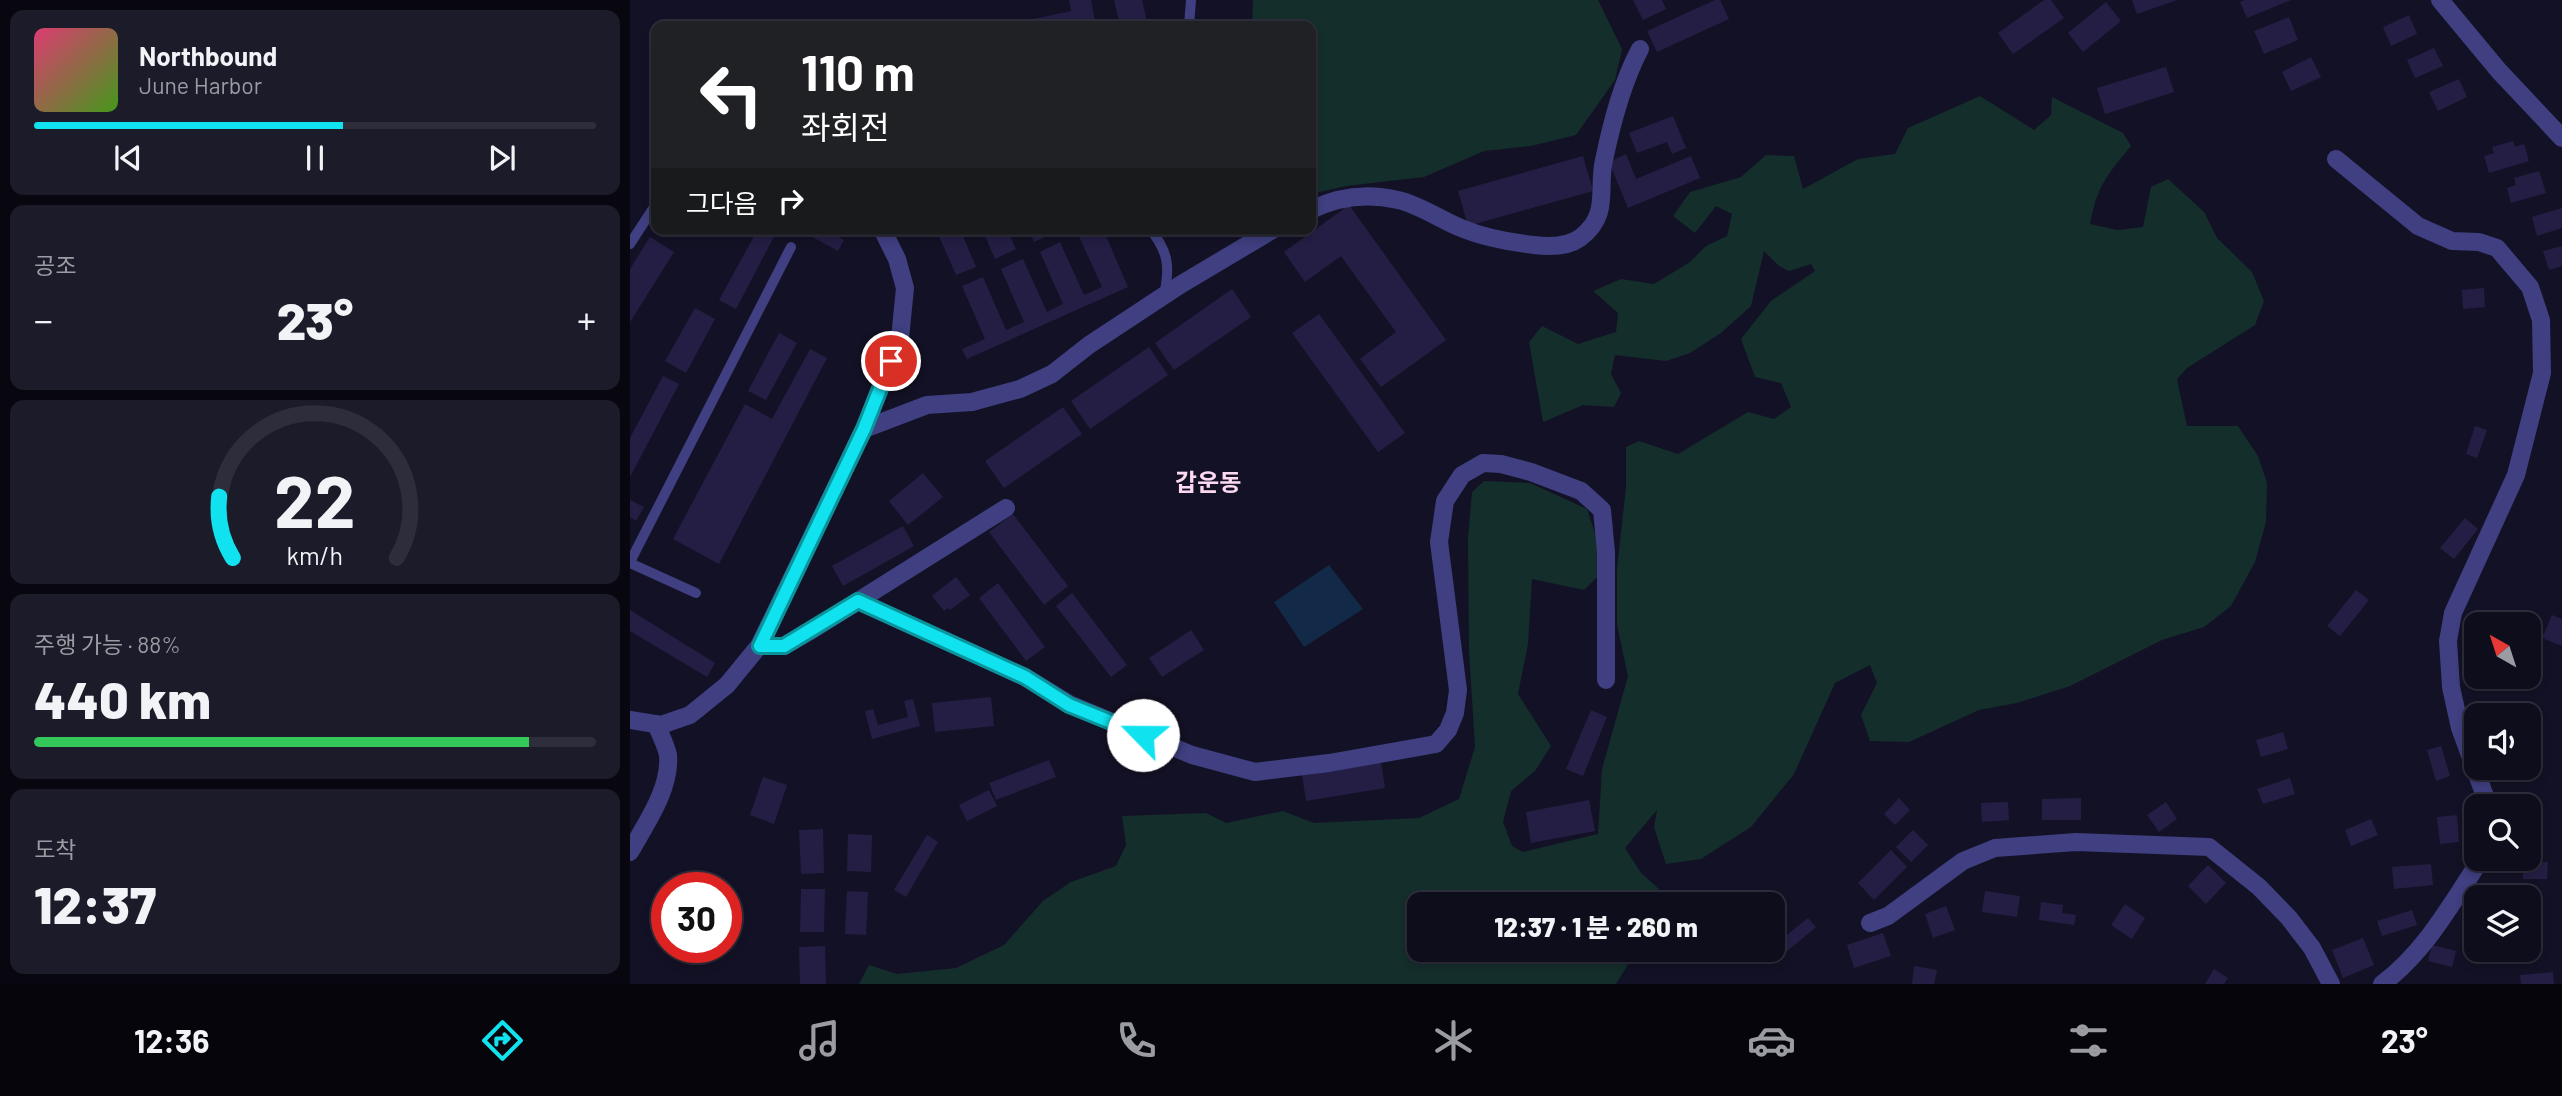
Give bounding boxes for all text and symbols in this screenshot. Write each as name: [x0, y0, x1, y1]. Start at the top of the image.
text: Northbound: [139, 40, 277, 71]
text: 110 m: [801, 42, 915, 101]
icon: left: [686, 49, 777, 140]
text: June Harbor: [139, 71, 262, 99]
text: 좌회전: [801, 107, 889, 145]
icon: previous: [109, 139, 147, 177]
icon: pause: [296, 139, 334, 177]
icon: next: [483, 139, 521, 177]
icon: right: [772, 182, 810, 220]
text: 그다음: [686, 187, 758, 218]
text: 공조: [34, 251, 76, 279]
text: 23°: [277, 288, 353, 350]
text: −: [34, 296, 53, 342]
text: +: [577, 296, 596, 342]
pin: [861, 331, 921, 391]
icon: arrive: [872, 342, 910, 380]
text: 22: [274, 455, 356, 543]
district label: 갑운동: [1175, 467, 1241, 496]
text: km/h: [287, 540, 343, 570]
north arrow: [2464, 612, 2541, 690]
map controls: [2464, 612, 2541, 962]
text: 주행 가능 · 88%: [34, 630, 181, 658]
text: 440 km: [34, 667, 211, 729]
position arrow: [1106, 698, 1180, 772]
button: sound: [2464, 703, 2541, 780]
button: search: [2464, 794, 2541, 871]
text: 도착: [34, 835, 76, 863]
text: 12:37: [34, 872, 156, 934]
speed limit sign: 30: [651, 872, 742, 963]
button: layers: [2464, 885, 2541, 962]
text: 12:37 · 1 분 · 260 m: [1494, 911, 1698, 942]
icon: directions: [478, 1016, 527, 1065]
icon: music: [795, 1016, 844, 1065]
icon: phone: [1112, 1016, 1161, 1065]
icon: climate: [1429, 1016, 1478, 1065]
icon: car: [1747, 1016, 1796, 1065]
icon: filters: [2064, 1016, 2113, 1065]
text: 12:36: [134, 1021, 209, 1059]
text: 23°: [2381, 1021, 2428, 1059]

